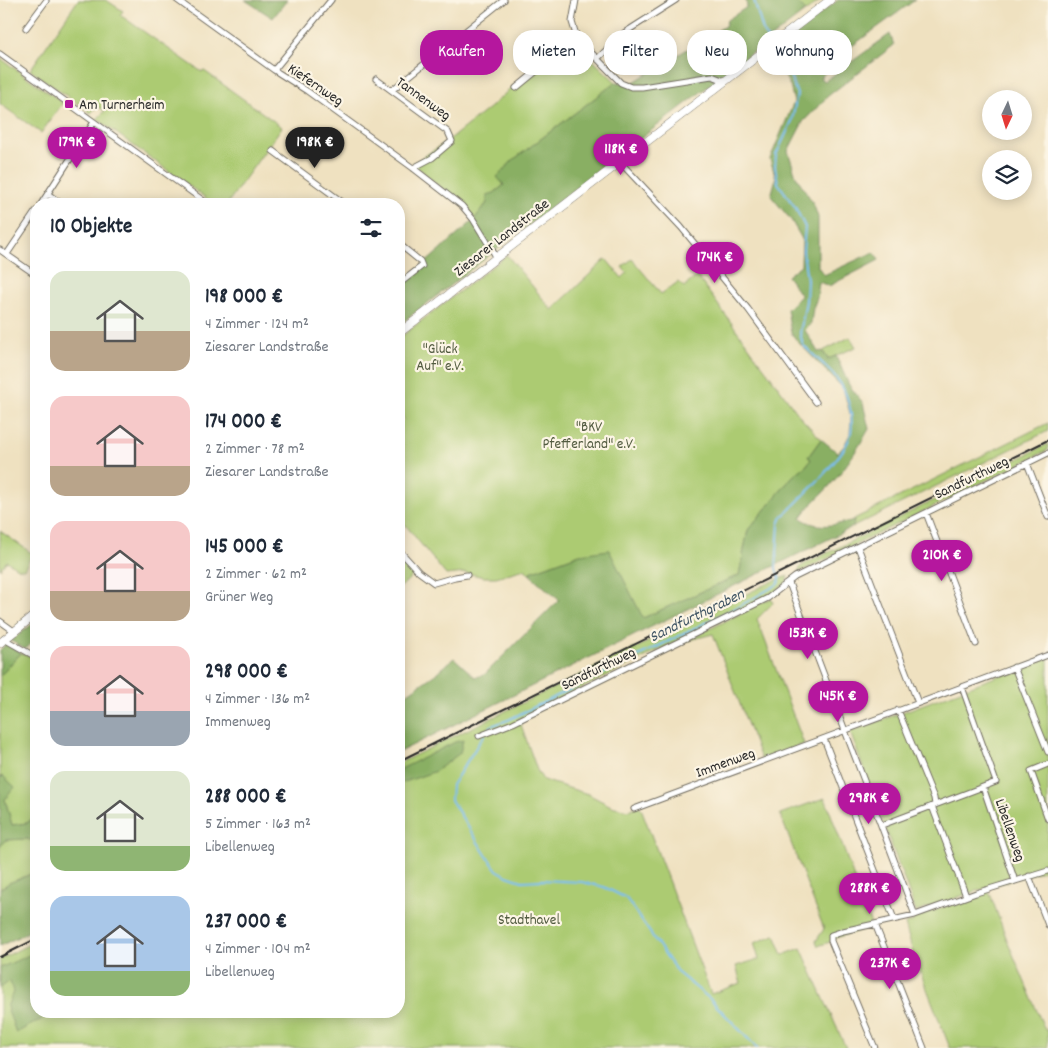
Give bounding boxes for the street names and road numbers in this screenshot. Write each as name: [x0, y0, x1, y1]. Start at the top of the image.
street label: Kiefernweg: [282, 59, 347, 113]
street label: Tannenweg: [391, 72, 455, 127]
street label: Ziesarer Landstraße: [450, 194, 555, 283]
street label: Sandfurthweg: [931, 451, 1013, 506]
street label: Sandfurthweg: [558, 642, 640, 697]
street label: Immenweg: [693, 743, 758, 785]
street label: Libellenweg: [988, 796, 1030, 865]

